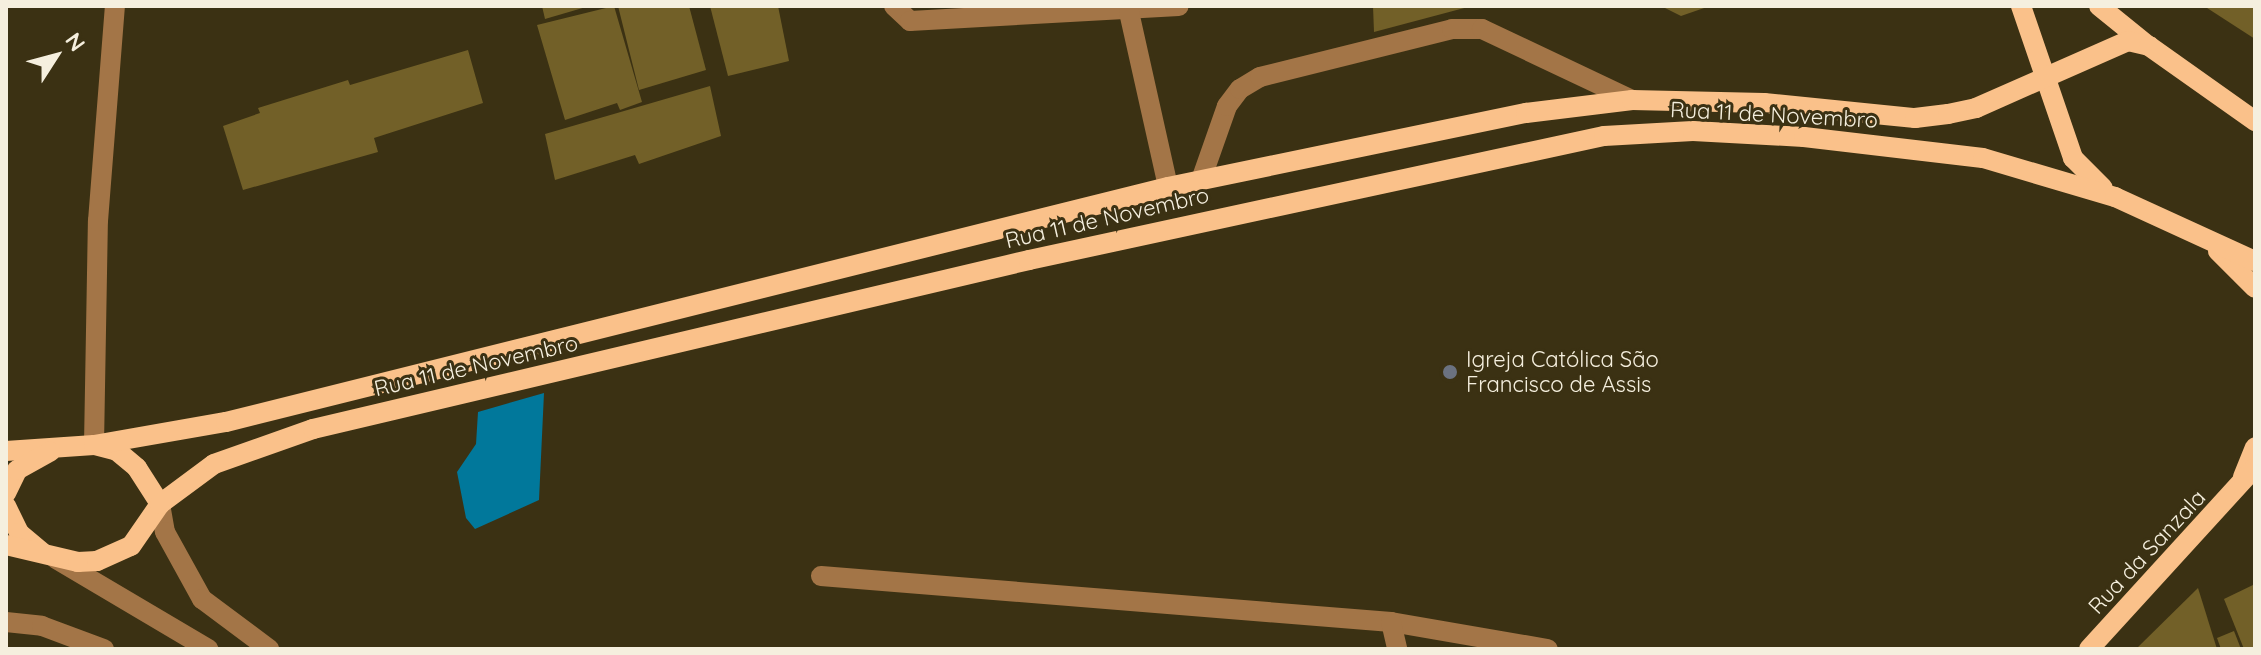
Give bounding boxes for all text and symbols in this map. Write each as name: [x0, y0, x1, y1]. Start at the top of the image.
north arrow: [16, 16, 96, 96]
text: N: [59, 27, 91, 57]
street label: Rua 11 de Novembro: [1669, 96, 1879, 134]
street label: Rua 11 de Novembro: [1003, 182, 1211, 254]
street label: Rua 11 de Novembro: [372, 330, 580, 402]
place label: Igreja Católica São Francisco de Assis: [1466, 346, 1659, 398]
marker: Igreja Católica São Francisco de Assis: [1441, 363, 1459, 381]
street label: Rua da Sanzala: [2083, 485, 2211, 619]

